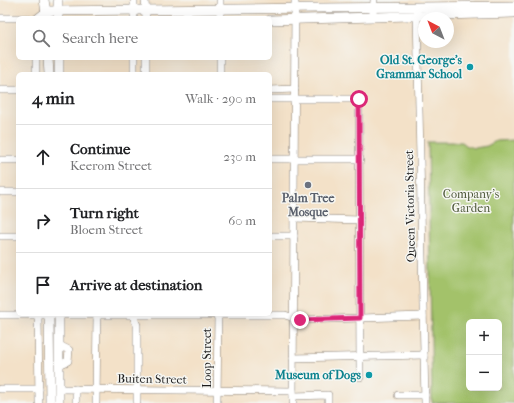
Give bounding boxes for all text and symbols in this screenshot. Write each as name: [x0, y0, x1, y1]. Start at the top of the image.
north arrow: [418, 12, 454, 48]
search box: [16, 16, 272, 60]
icon: search: [30, 27, 52, 49]
text: Search here: [62, 29, 138, 47]
place label: Old St. George's Grammar School: [376, 53, 463, 81]
marker: Old St. George's Grammar School: [465, 62, 475, 72]
text: 4 min: [32, 88, 75, 108]
route start: [350, 90, 368, 108]
text: Walk · 290 m: [185, 91, 256, 106]
text: Continue: [70, 140, 130, 158]
icon: ahead: [32, 146, 54, 168]
text: 230 m: [223, 149, 256, 164]
street label: Queen Victoria Street: [402, 149, 418, 262]
text: Keerom Street: [70, 158, 152, 173]
marker: Palm Tree Mosque: [303, 180, 313, 190]
park label: Company's Garden: [443, 187, 500, 215]
place label: Palm Tree Mosque: [282, 191, 334, 220]
text: Turn right: [70, 204, 139, 222]
icon: right: [32, 210, 54, 232]
text: 60 m: [228, 213, 256, 228]
text: Bloem Street: [70, 222, 143, 237]
icon: arrive: [32, 274, 54, 296]
text: Arrive at destination: [70, 276, 202, 294]
route end: [291, 311, 309, 329]
map controls: [466, 319, 502, 391]
button: +: [466, 319, 502, 355]
street label: Loop Street: [200, 327, 214, 388]
button: −: [466, 355, 502, 391]
place label: Museum of Dogs: [274, 368, 362, 383]
marker: Museum of Dogs: [364, 370, 374, 380]
street label: Buiten Street: [117, 371, 188, 387]

